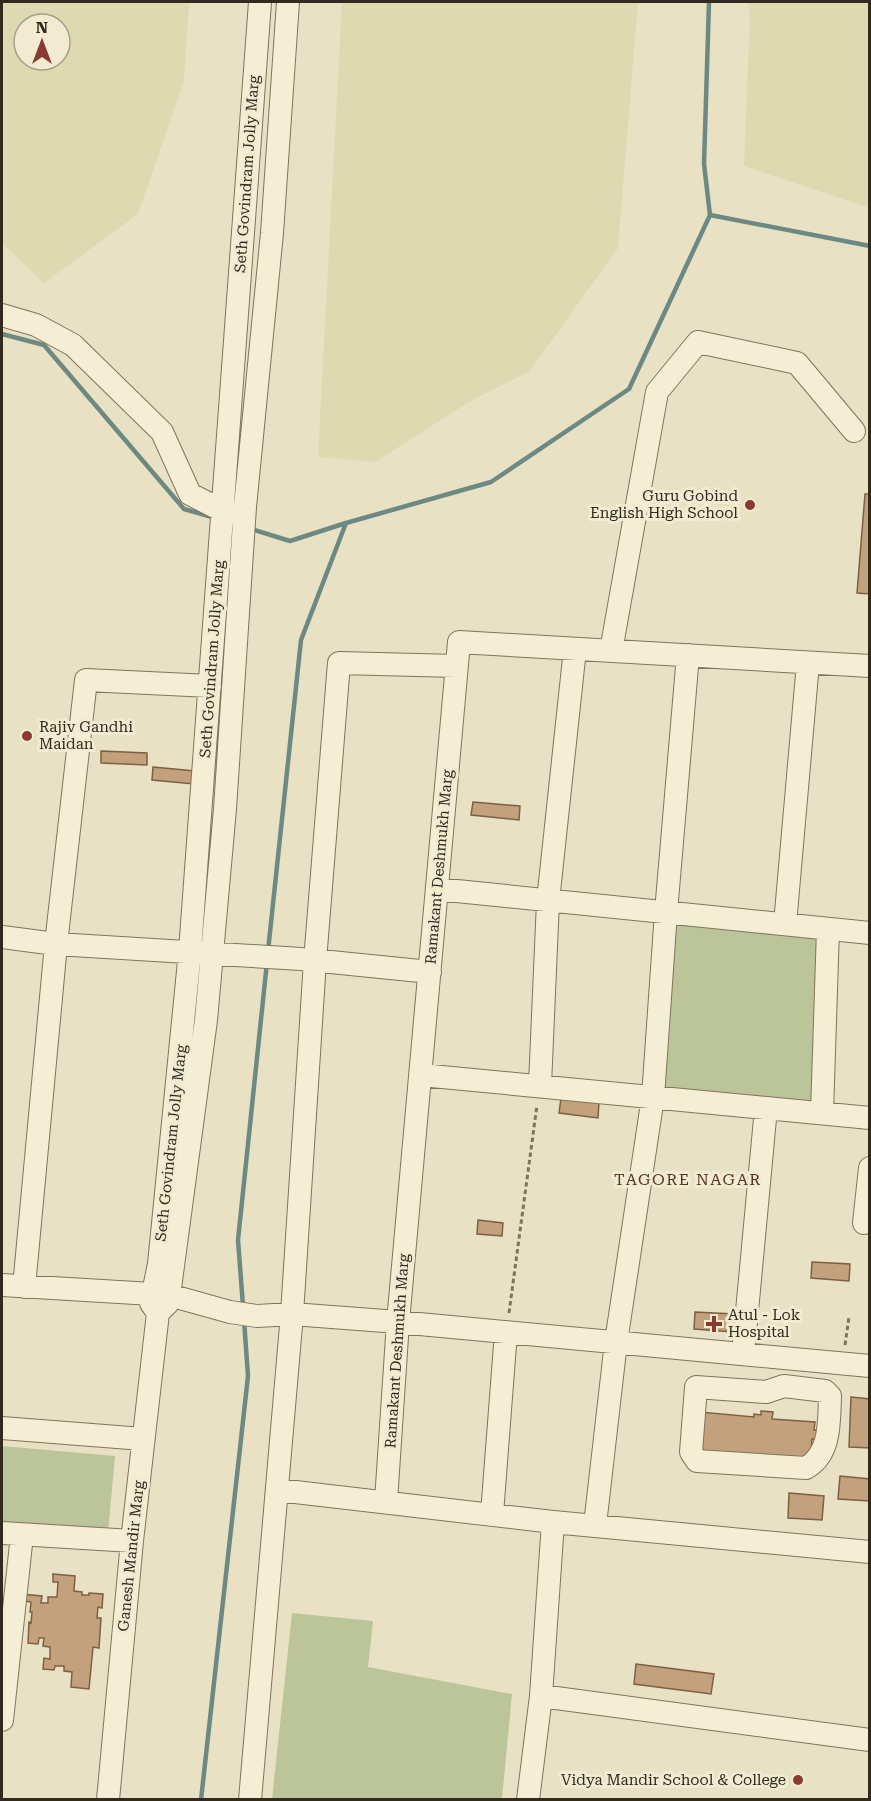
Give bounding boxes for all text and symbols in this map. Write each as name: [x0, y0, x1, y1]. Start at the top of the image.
north arrow: [12, 12, 72, 72]
text: N: [36, 18, 48, 37]
street label: Seth Govindram Jolly Marg: [231, 74, 263, 274]
place label: Guru Gobind English High School: [590, 487, 738, 522]
marker: Guru Gobind English High School: [743, 498, 757, 512]
street label: Seth Govindram Jolly Marg: [196, 559, 228, 759]
place label: Rajiv Gandhi Maidan: [39, 718, 133, 753]
marker: Rajiv Gandhi Maidan: [20, 729, 34, 743]
street label: Ramakant Deshmukh Marg: [422, 768, 457, 965]
street label: Seth Govindram Jolly Marg: [152, 1043, 190, 1243]
district label: TAGORE NAGAR: [614, 1170, 762, 1189]
street label: Ramakant Deshmukh Marg: [381, 1252, 413, 1449]
place label: Atul - Lok Hospital: [728, 1306, 801, 1341]
marker: Atul - Lok Hospital: [705, 1315, 723, 1333]
street label: Ganesh Mandir Marg: [114, 1479, 148, 1632]
place label: Vidya Mandir School & College: [561, 1771, 786, 1789]
marker: Vidya Mandir School & College: [791, 1773, 805, 1787]

